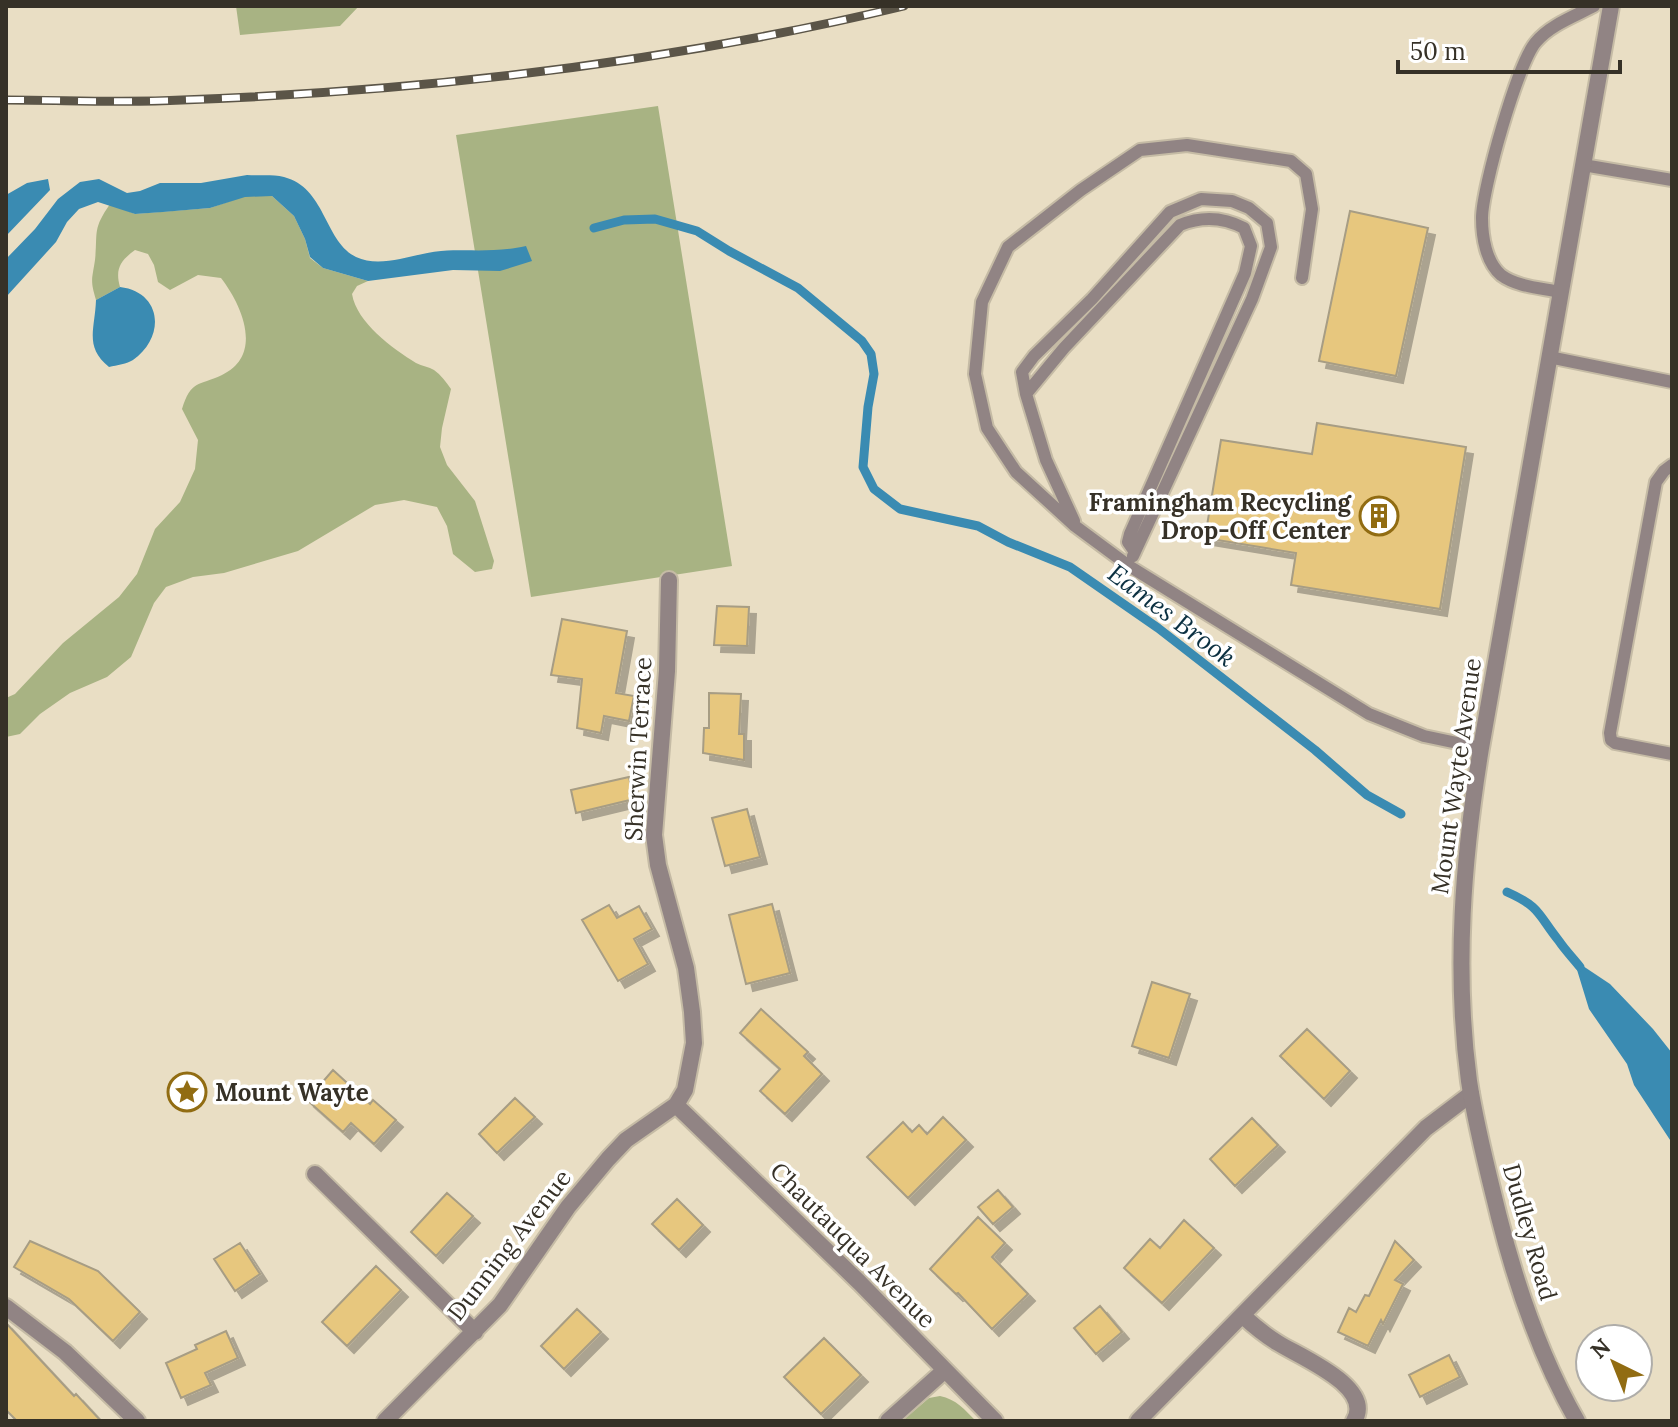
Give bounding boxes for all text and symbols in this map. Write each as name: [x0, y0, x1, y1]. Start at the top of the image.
scale bar: [1398, 24, 1620, 74]
text: 50 m: [1410, 36, 1466, 67]
place label: Framingham Recycling Drop-Off Center: [1088, 487, 1353, 546]
building icon: Framingham Recycling Drop-Off Center: [1358, 495, 1400, 537]
water label: Eames Brook: [1101, 556, 1243, 674]
street label: Sherwin Terrace: [618, 656, 658, 842]
street label: Mount Wayte Avenue: [1424, 656, 1488, 896]
place icon: Mount Wayte: [166, 1071, 208, 1113]
place label: Mount Wayte: [215, 1077, 369, 1108]
street label: Chautauqua Avenue: [764, 1156, 942, 1334]
street label: Dudley Road: [1496, 1160, 1564, 1304]
street label: Dunning Avenue: [440, 1163, 578, 1327]
north arrow: [1574, 1323, 1654, 1403]
text: N: [1585, 1332, 1616, 1364]

